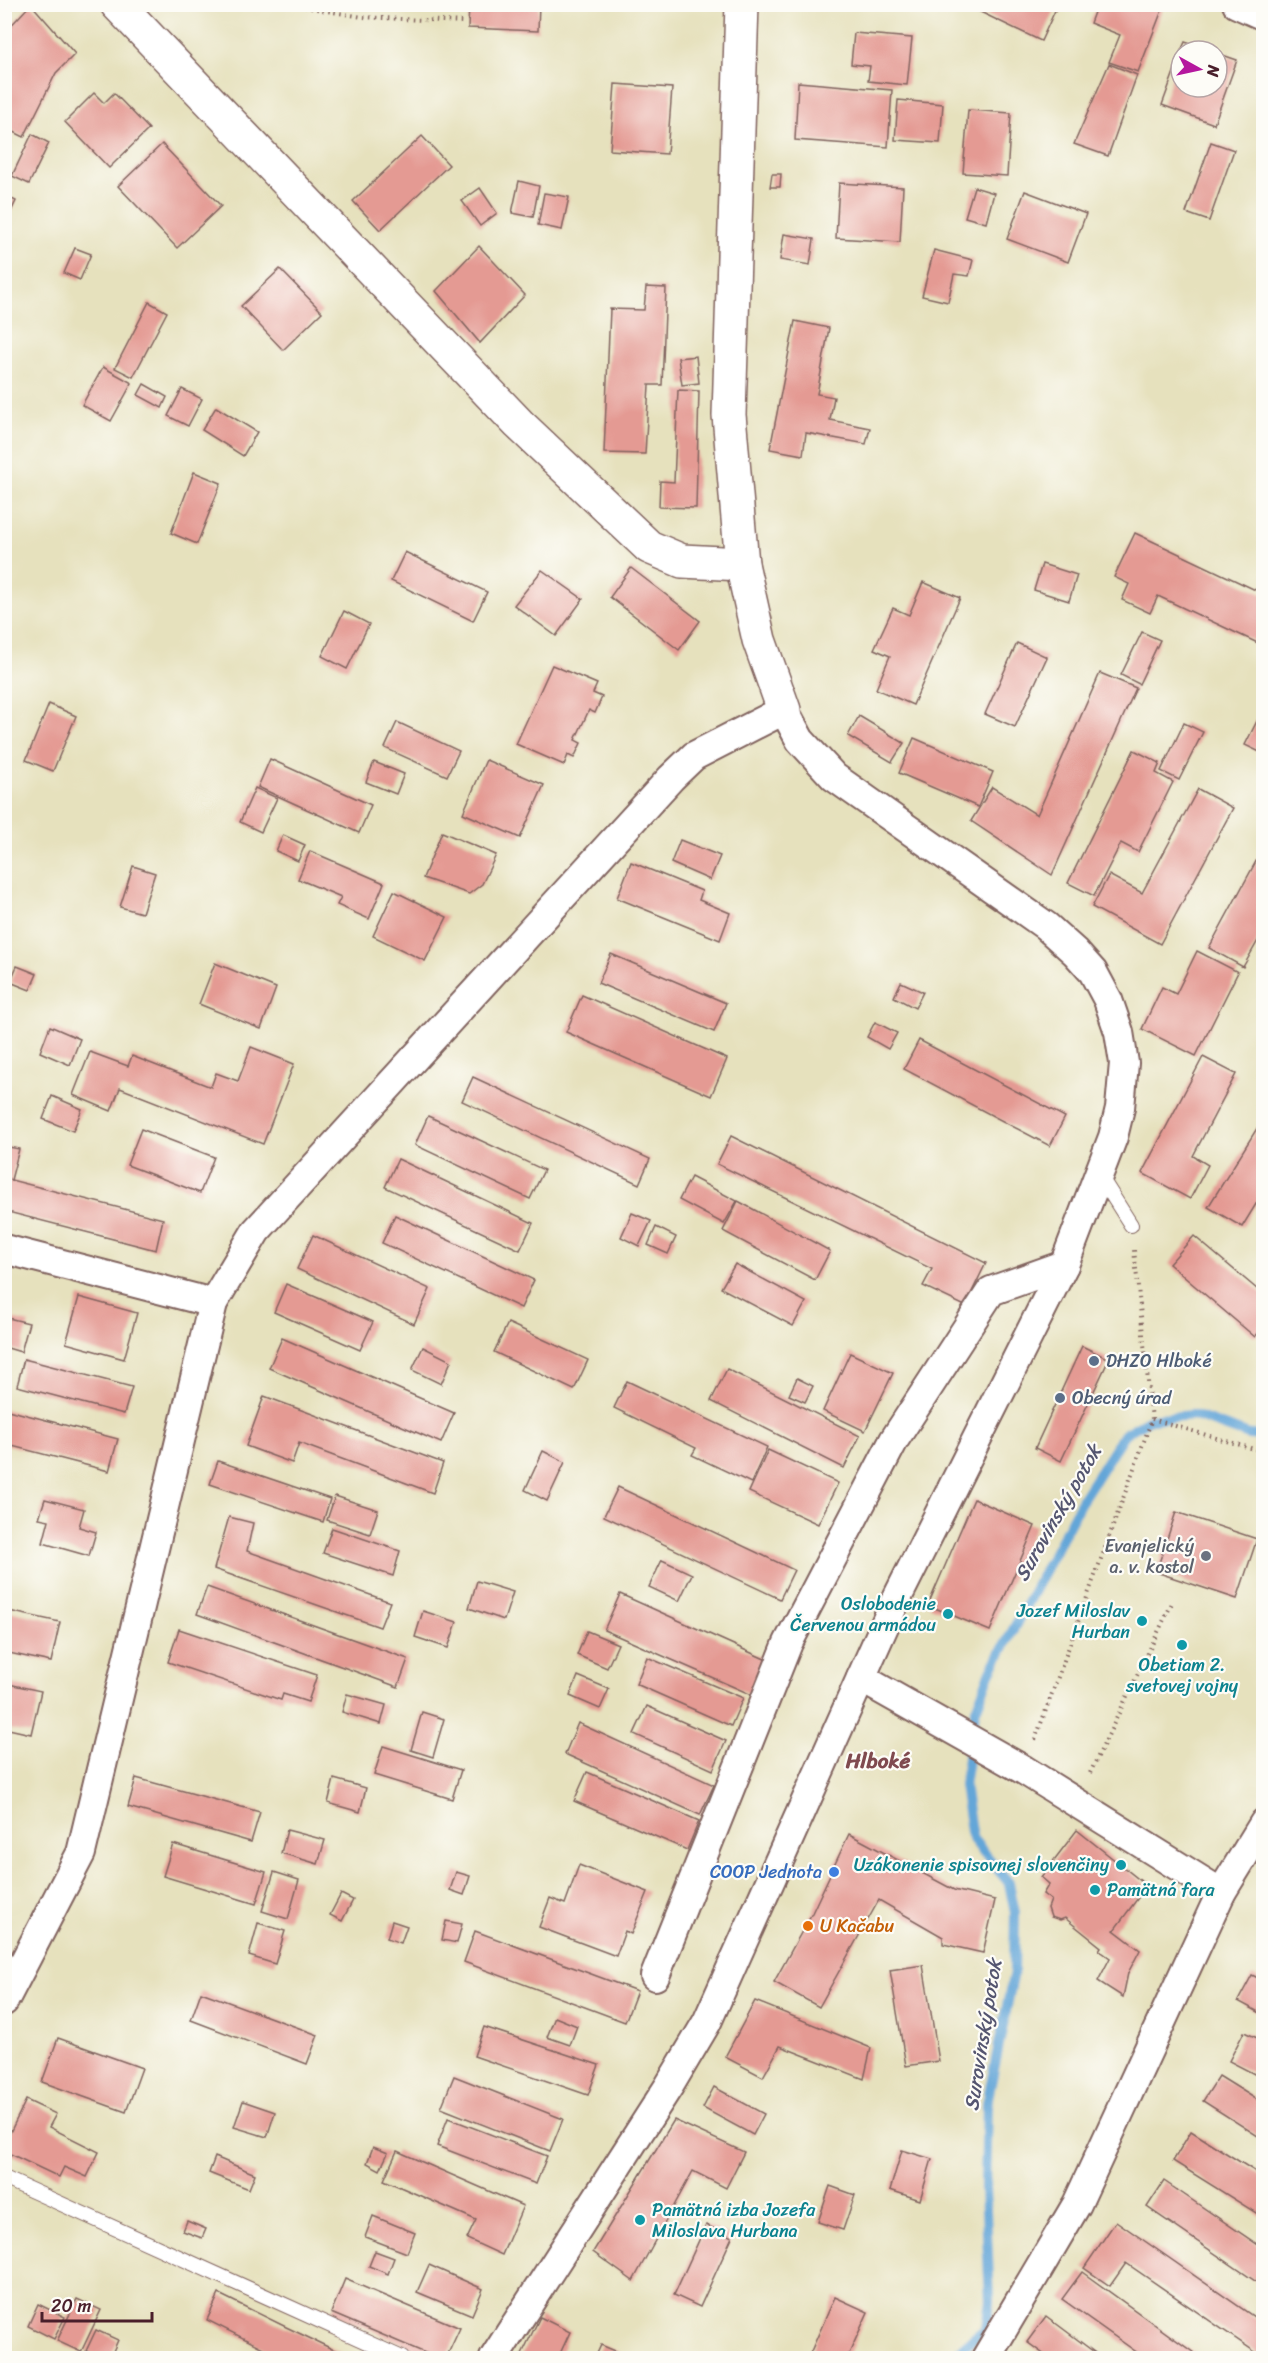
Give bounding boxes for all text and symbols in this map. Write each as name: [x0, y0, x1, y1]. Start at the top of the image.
north arrow: [1169, 39, 1229, 99]
text: N: [1198, 63, 1229, 79]
place label: DHZO Hlboké: [1106, 1345, 1212, 1377]
marker: DHZO Hlboké: [1087, 1354, 1101, 1368]
place label: Obecný úrad: [1072, 1382, 1173, 1414]
marker: Obecný úrad: [1053, 1391, 1067, 1405]
water label: Surovinský potok: [1005, 1436, 1113, 1588]
place label: Evanjelický a. v. kostol: [1104, 1530, 1195, 1583]
marker: Evanjelický a. v. kostol: [1199, 1549, 1213, 1563]
place label: Oslobodenie Červenou armádou: [790, 1588, 936, 1641]
place label: Jozef Miloslav Hurban: [1016, 1595, 1131, 1648]
marker: Oslobodenie Červenou armádou: [941, 1607, 955, 1621]
marker: Jozef Miloslav Hurban: [1135, 1614, 1149, 1628]
marker: Obetiam 2. svetovej vojny: [1175, 1638, 1189, 1652]
place label: Obetiam 2. svetovej vojny: [1125, 1649, 1239, 1702]
district label: Hlboké: [845, 1742, 911, 1780]
place label: Uzákonenie spisovnej slovenčiny: [854, 1849, 1110, 1881]
place label: COOP Jednota: [710, 1856, 822, 1888]
marker: Uzákonenie spisovnej slovenčiny: [1114, 1858, 1128, 1872]
marker: COOP Jednota: [827, 1865, 841, 1879]
place label: Pamätná fara: [1107, 1874, 1216, 1906]
marker: Pamätná fara: [1088, 1883, 1102, 1897]
place label: U Kačabu: [820, 1910, 894, 1942]
marker: U Kačabu: [801, 1919, 815, 1933]
water label: Surovinský potok: [954, 1954, 1013, 2113]
place label: Pamätná izba Jozefa Miloslava Hurbana: [652, 2194, 816, 2247]
marker: Pamätná izba Jozefa Miloslava Hurbana: [633, 2213, 647, 2227]
scale bar: [42, 2285, 152, 2323]
text: 20 m: [51, 2290, 91, 2322]

